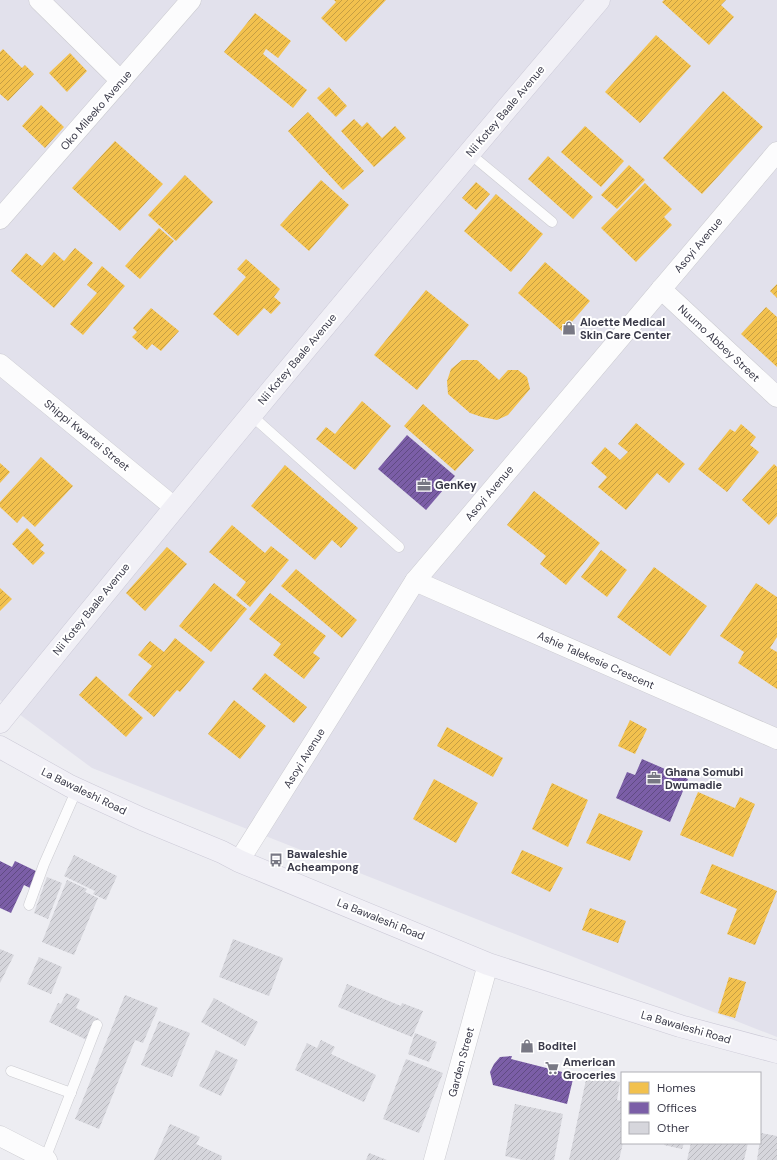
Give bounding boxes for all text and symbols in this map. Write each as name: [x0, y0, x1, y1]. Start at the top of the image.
street label: Nii Kotey Baale Avenue: [463, 62, 547, 160]
street label: Oko Mileeko Avenue: [57, 67, 135, 153]
street label: Asoyi Avenue: [671, 214, 725, 276]
street label: Nuumo Abbey Street: [675, 301, 763, 385]
street label: Nii Kotey Baale Avenue: [255, 310, 339, 408]
place label: Aloette Medical Skin Care Center: [580, 315, 671, 342]
shop icon: Aloette Medical Skin Care Center: [561, 320, 577, 336]
street label: Shippi Kwartei Street: [41, 396, 133, 474]
street label: Asoyi Avenue: [462, 462, 516, 524]
office icon: GenKey: [416, 477, 432, 493]
place label: GenKey: [435, 478, 477, 492]
street label: Nii Kotey Baale Avenue: [49, 560, 133, 658]
street label: Ashie Talekesie Crescent: [535, 628, 657, 692]
street label: Asoyi Avenue: [280, 725, 328, 791]
street label: La Bawaleshi Road: [39, 764, 129, 818]
place label: Ghana Somubi Dwumadie: [665, 765, 743, 792]
office icon: Ghana Somubi Dwumadie: [646, 770, 662, 786]
place label: Bawaleshie Acheampong: [287, 847, 359, 874]
bus stop icon: Bawaleshie Acheampong: [268, 852, 284, 868]
street label: La Bawaleshi Road: [335, 895, 427, 943]
street label: La Bawaleshi Road: [639, 1007, 733, 1047]
street label: Garden Street: [445, 1026, 477, 1098]
shop icon: Boditel: [519, 1038, 535, 1054]
place label: Boditel: [538, 1039, 576, 1053]
place label: American Groceries: [563, 1055, 616, 1082]
supermarket icon: American Groceries: [544, 1060, 560, 1076]
legend: [621, 1072, 761, 1144]
text: Homes: [657, 1080, 696, 1096]
text: Offices: [657, 1100, 697, 1116]
text: Other: [657, 1120, 690, 1136]

